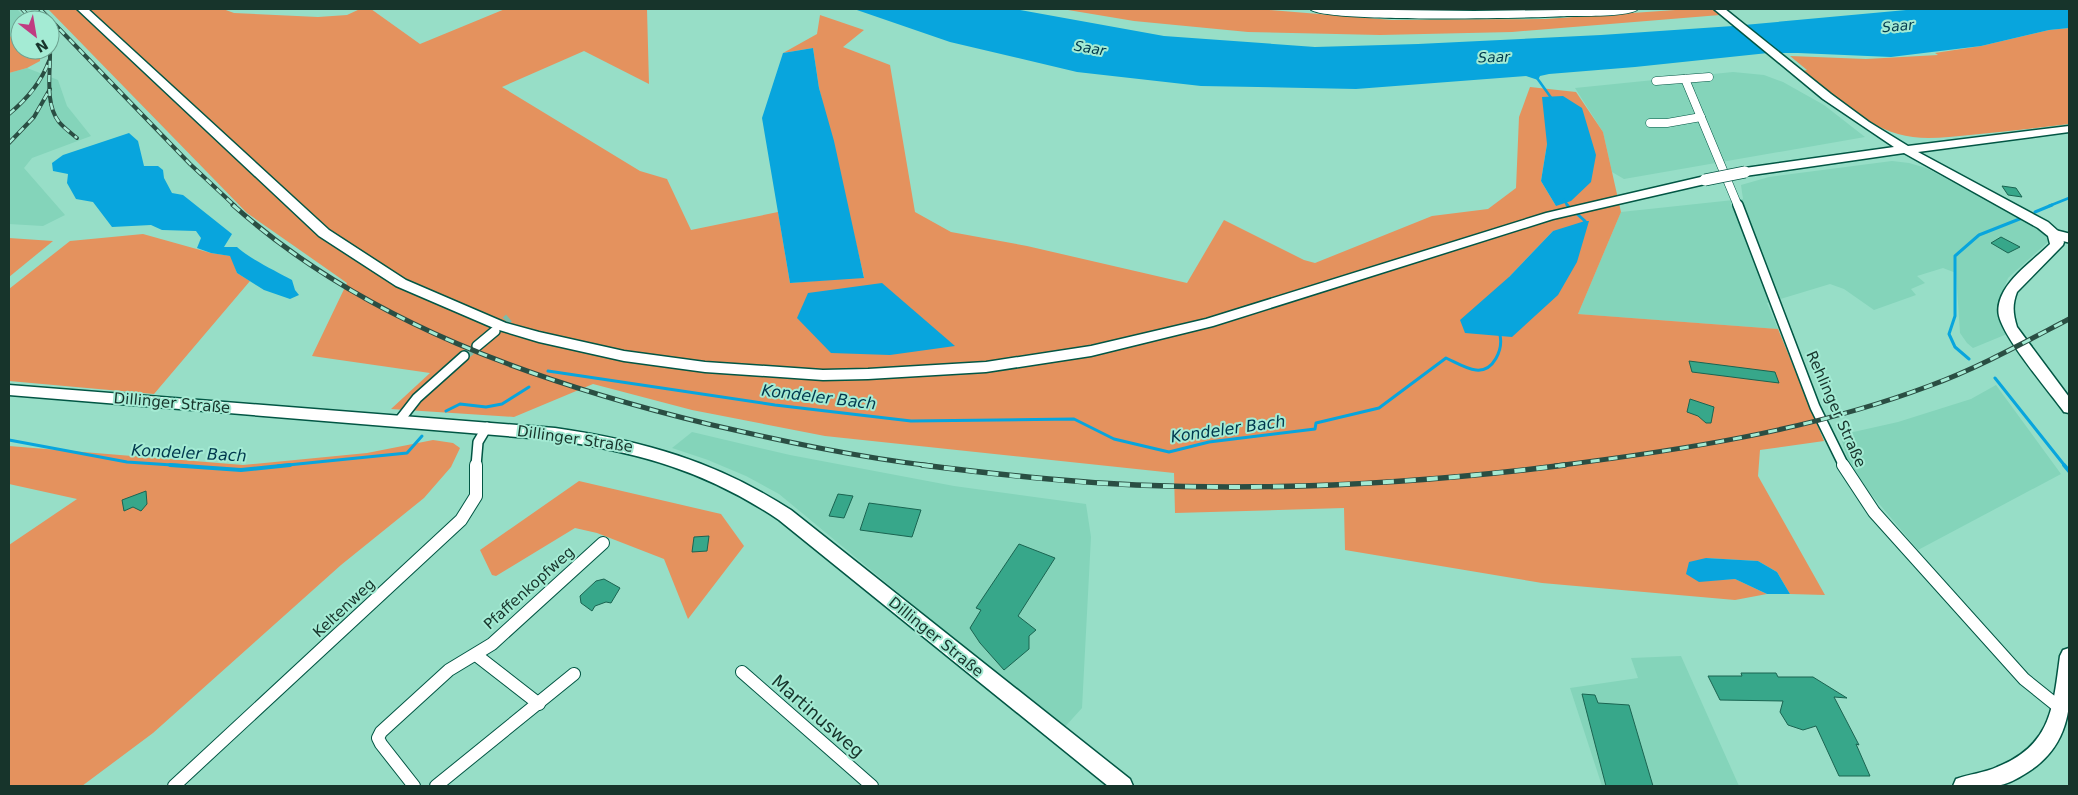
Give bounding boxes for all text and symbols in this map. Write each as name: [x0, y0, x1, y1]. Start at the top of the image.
north arrow: [10, 10, 60, 60]
water label: Saar: [1881, 17, 1916, 35]
text: N: [33, 36, 51, 56]
water label: Saar: [1073, 37, 1108, 59]
water label: Saar: [1478, 48, 1511, 66]
street label: Rehlinger Straße: [1802, 348, 1870, 470]
water label: Kondeler Bach: [761, 381, 877, 413]
street label: Dillinger Straße: [113, 389, 231, 417]
water label: Kondeler Bach: [1169, 412, 1287, 446]
street label: Dillinger Straße: [516, 422, 634, 456]
water label: Kondeler Bach: [131, 440, 247, 466]
street label: Pfaffenkopfweg: [480, 543, 578, 633]
street label: Keltenweg: [309, 575, 379, 641]
street label: Dillinger Straße: [885, 593, 987, 681]
street label: Martinusweg: [768, 670, 868, 762]

